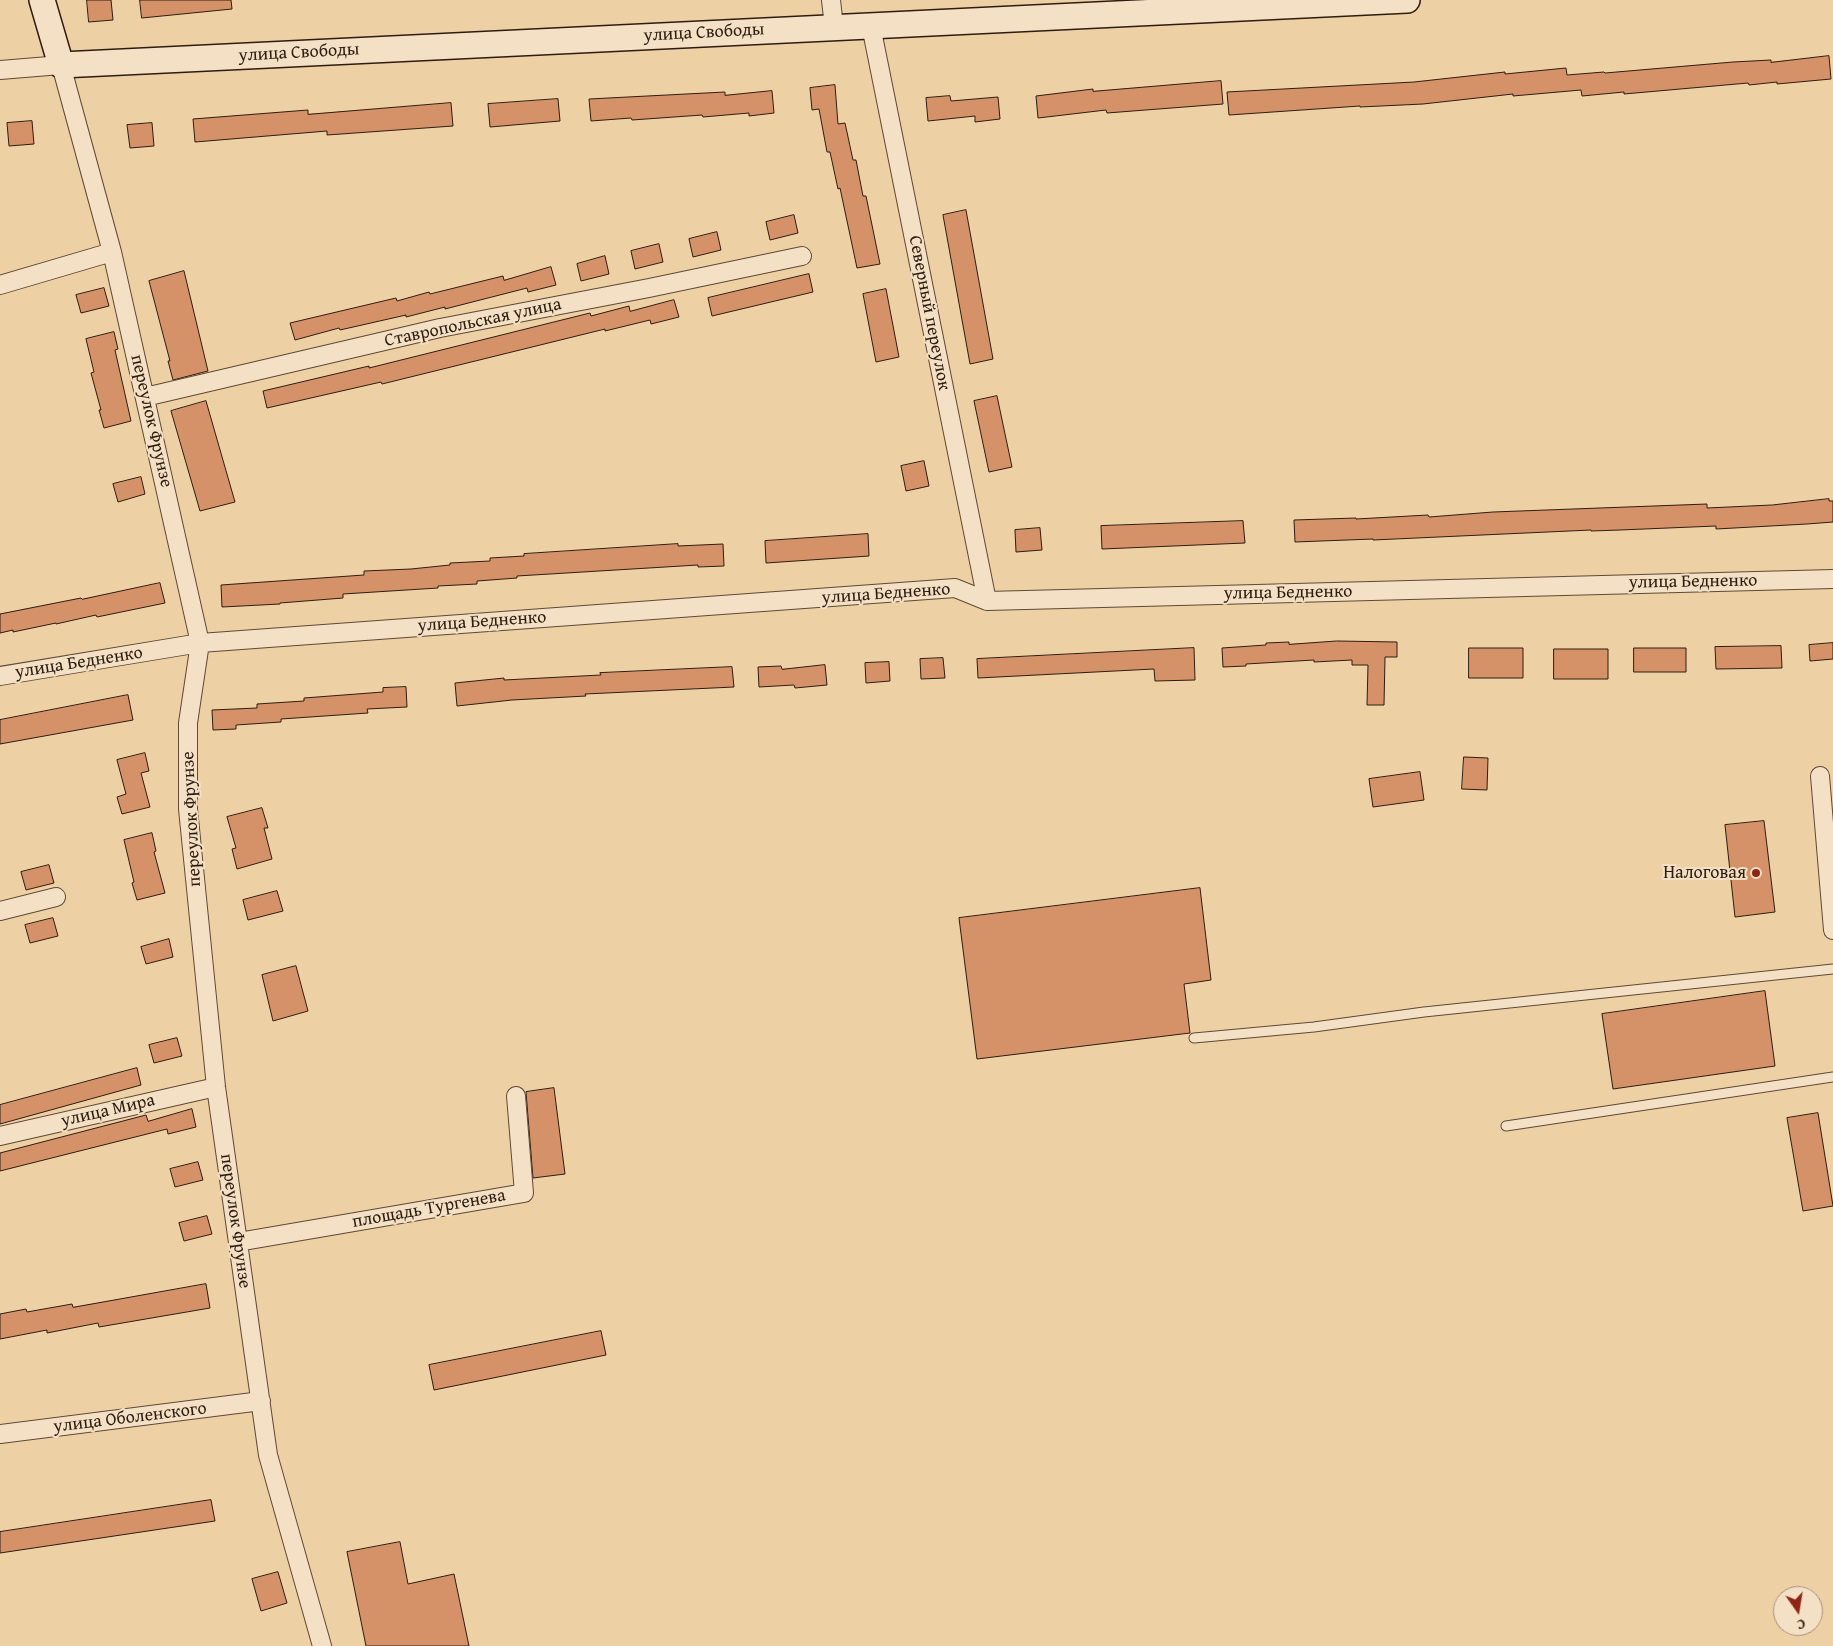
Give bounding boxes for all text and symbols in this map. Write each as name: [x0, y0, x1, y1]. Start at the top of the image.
street label: улица Свободы: [643, 19, 765, 47]
street label: улица Свободы: [238, 39, 360, 67]
street label: Северный переулок: [903, 234, 955, 392]
street label: Ставропольская улица: [383, 294, 563, 352]
street label: переулок Фрунзе: [125, 352, 177, 490]
street label: улица Бедненко: [1628, 570, 1758, 594]
street label: улица Бедненко: [821, 579, 951, 609]
street label: улица Бедненко: [1223, 581, 1353, 605]
street label: улица Бедненко: [417, 607, 547, 637]
street label: улица Бедненко: [14, 642, 144, 684]
street label: переулок Фрунзе: [178, 751, 206, 887]
place label: Налоговая: [1663, 862, 1746, 884]
marker: Налоговая: [1750, 867, 1762, 879]
street label: улица Мира: [59, 1090, 157, 1132]
street label: переулок Фрунзе: [215, 1152, 255, 1290]
street label: площадь Тургенева: [351, 1185, 507, 1233]
street label: улица Оболенского: [52, 1398, 208, 1438]
north arrow: [1773, 1586, 1823, 1636]
text: С: [1795, 1614, 1807, 1635]

